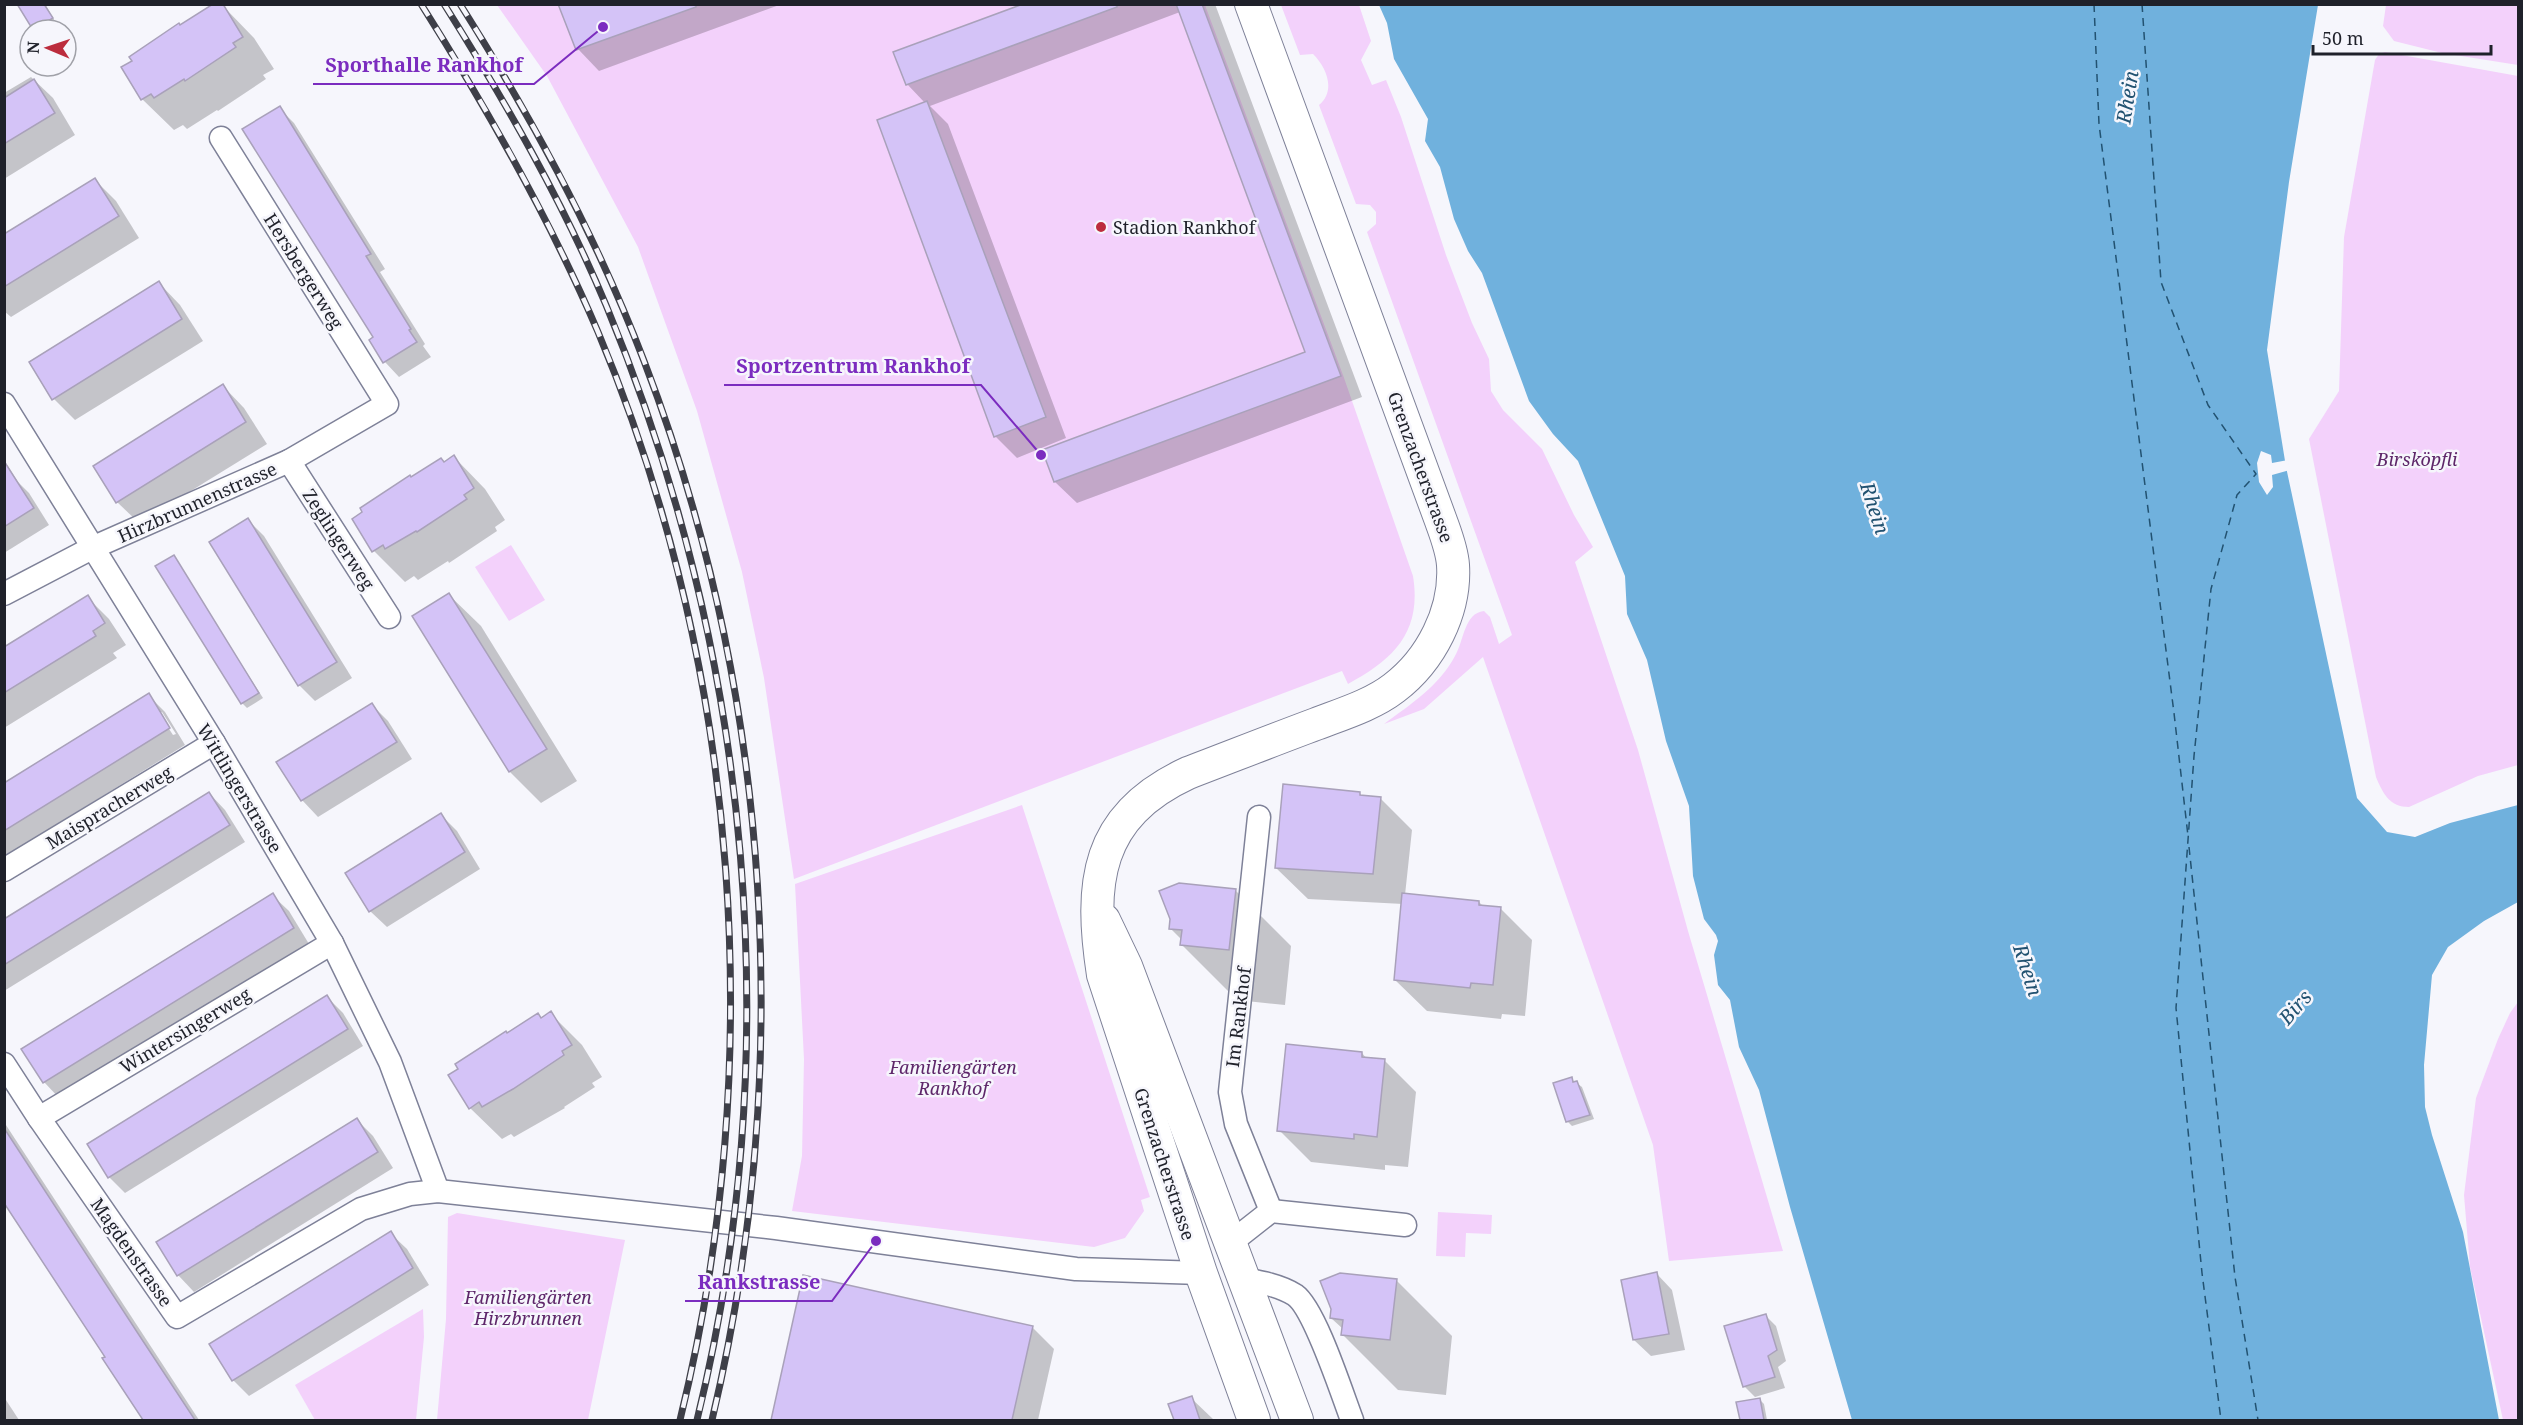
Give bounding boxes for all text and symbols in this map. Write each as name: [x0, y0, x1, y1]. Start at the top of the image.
north arrow: [18, 18, 78, 78]
scale bar: [2313, 18, 2492, 56]
text: 50 m: [2322, 26, 2364, 50]
text: N: [22, 40, 44, 54]
callout: Sporthalle Rankhof: [313, 46, 534, 84]
text: Sporthalle Rankhof: [325, 51, 525, 78]
water label: Rhein: [2109, 69, 2144, 126]
street label: Hersbergerweg: [259, 209, 349, 334]
place label: Stadion Rankhof: [1113, 215, 1257, 239]
marker: Stadion Rankhof: [1094, 220, 1108, 234]
callout: Sportzentrum Rankhof: [724, 347, 981, 385]
text: Sportzentrum Rankhof: [736, 352, 972, 379]
street label: Grenzacherstrasse: [1383, 388, 1459, 546]
park label: Birsköpfli: [2376, 447, 2458, 471]
street label: Hirzbrunnenstrasse: [114, 456, 280, 548]
water label: Rhein: [1854, 478, 1896, 537]
street label: Zeglingerweg: [297, 484, 381, 594]
street label: Wittlingerstrasse: [192, 719, 288, 857]
street label: Maispracherweg: [41, 760, 177, 854]
water label: Rhein: [2007, 940, 2049, 999]
street label: Im Rankhof: [1220, 964, 1256, 1069]
street label: Wintersingerweg: [115, 981, 255, 1079]
water label: Birs: [2272, 984, 2318, 1031]
park label: Familiengärten Rankhof: [888, 1055, 1017, 1100]
street label: Grenzacherstrasse: [1129, 1085, 1201, 1243]
street label: Magdenstrasse: [86, 1193, 178, 1311]
callout: Rankstrasse: [685, 1263, 832, 1301]
text: Rankstrasse: [698, 1268, 820, 1295]
park label: Familiengärten Hirzbrunnen: [463, 1285, 592, 1330]

